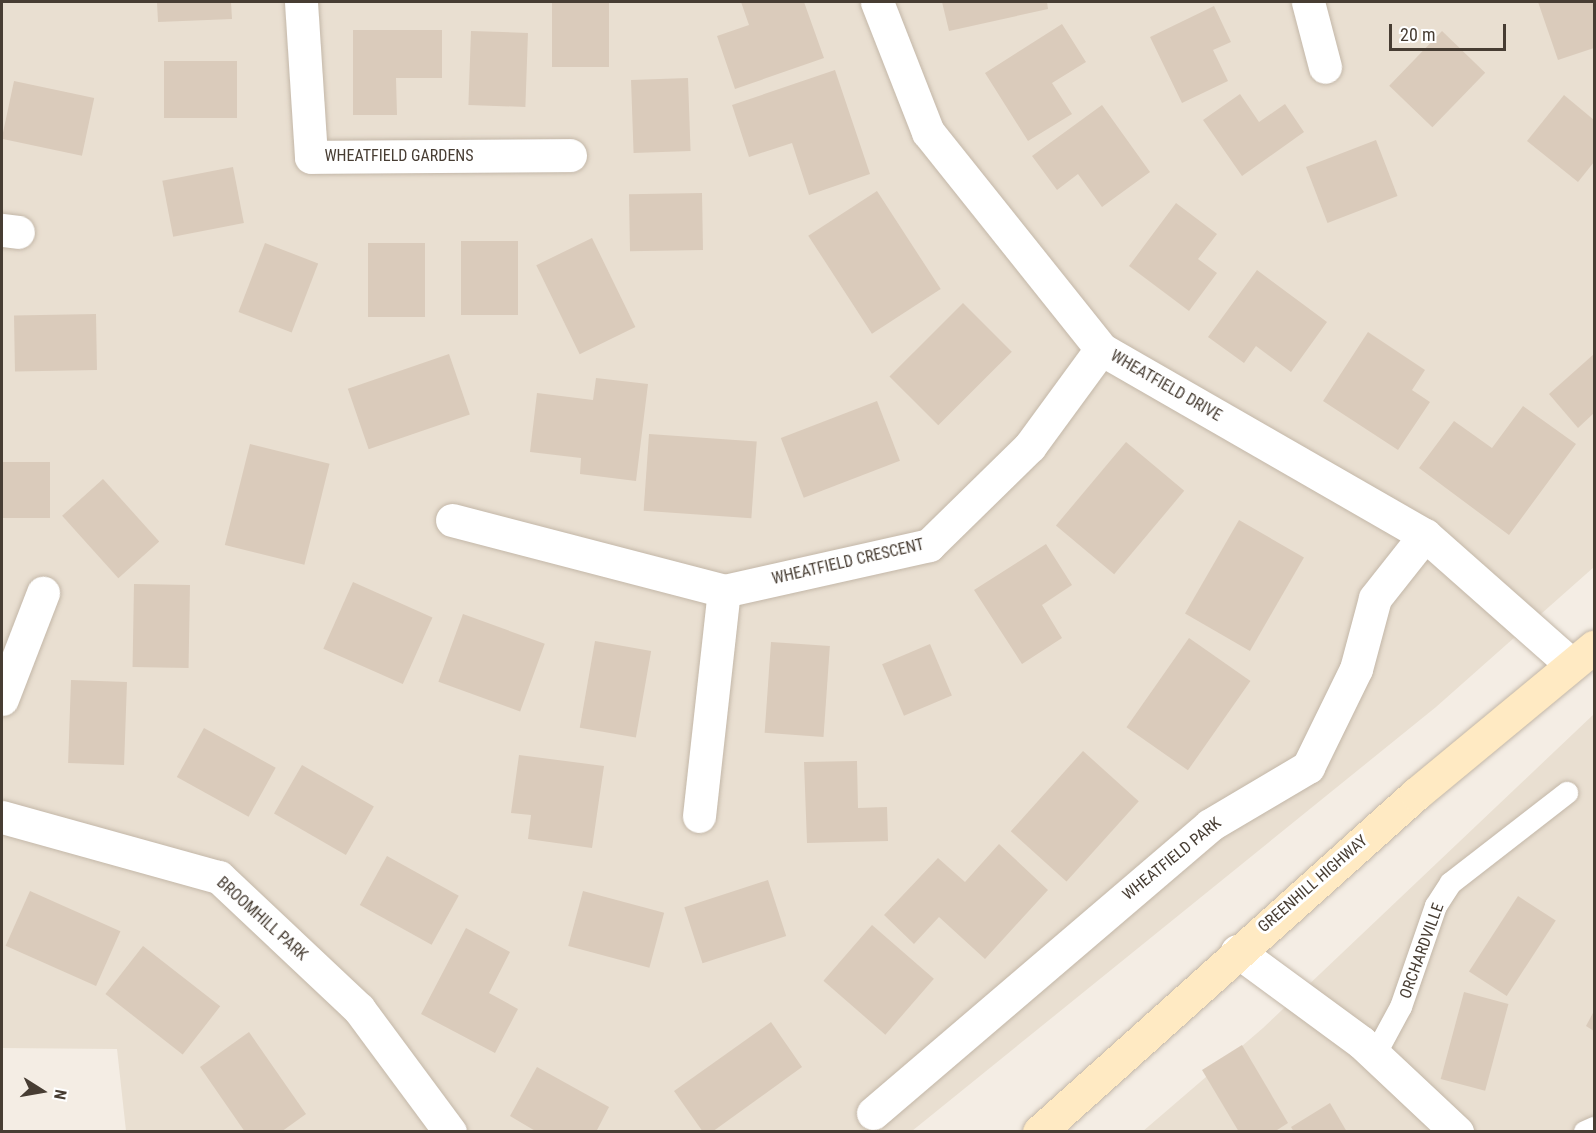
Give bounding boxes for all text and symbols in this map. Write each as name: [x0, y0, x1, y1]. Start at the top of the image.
scale bar: [1392, 12, 1509, 50]
text: 20 m: [1400, 24, 1435, 45]
street label: WHEATFIELD GARDENS: [324, 146, 474, 166]
street label: WHEATFIELD DRIVE: [1107, 346, 1225, 426]
street label: WHEATFIELD CRESCENT: [770, 535, 926, 589]
street label: WHEATFIELD PARK: [1119, 813, 1225, 905]
street label: GREENHILL HIGHWAY: [1254, 831, 1372, 937]
street label: BROOMHILL PARK: [213, 873, 311, 965]
street label: ORCHARDVILLE: [1396, 901, 1448, 1001]
north arrow: [12, 1061, 72, 1121]
text: N: [50, 1088, 70, 1101]

